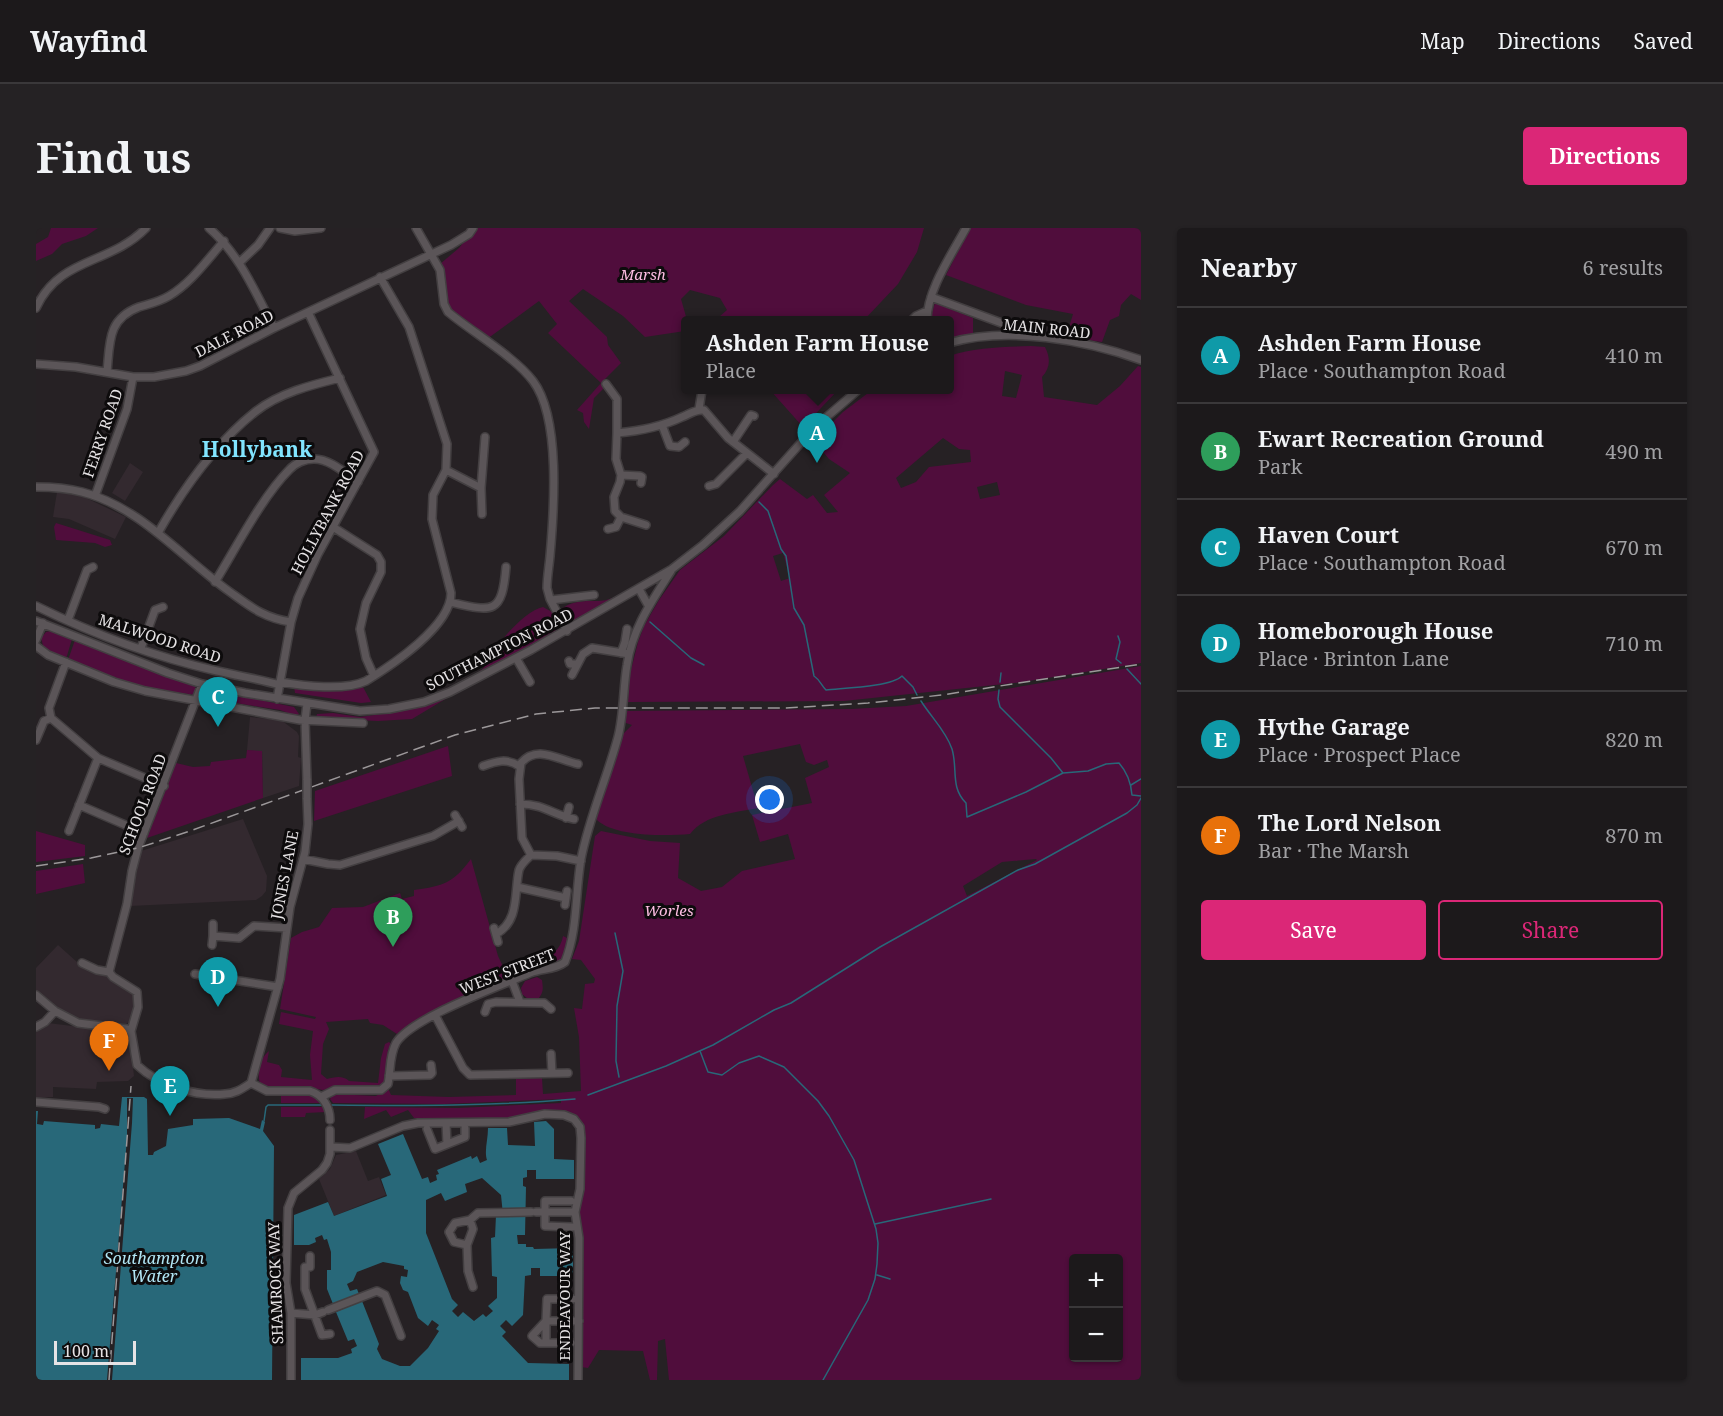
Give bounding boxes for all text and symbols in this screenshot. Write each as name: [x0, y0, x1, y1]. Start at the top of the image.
text: Wayfind: [30, 22, 148, 60]
text: Map: [1420, 27, 1465, 55]
text: Directions: [1498, 27, 1600, 55]
text: Saved: [1633, 27, 1693, 55]
button: Directions: [1523, 127, 1687, 185]
text: Find us: [36, 128, 191, 185]
text: Nearby: [1201, 249, 1297, 285]
text: 6 results: [1583, 254, 1663, 281]
park label: Marsh: [619, 264, 666, 284]
street label: DALE ROAD: [191, 305, 277, 361]
street label: MAIN ROAD: [1003, 313, 1092, 343]
popup: [681, 316, 954, 394]
text: Ashden Farm House: [706, 327, 929, 357]
text: Ashden Farm House: [1258, 327, 1481, 357]
text: A: [1213, 342, 1228, 369]
text: 410 m: [1605, 342, 1663, 369]
text: Place: [706, 357, 756, 384]
text: Place · Southampton Road: [1258, 357, 1506, 384]
street label: FERRY ROAD: [77, 386, 127, 480]
pin: A: [798, 414, 836, 463]
text: Ewart Recreation Ground: [1258, 423, 1544, 453]
district label: Hollybank: [202, 435, 313, 463]
text: B: [1214, 438, 1227, 465]
text: 490 m: [1605, 438, 1663, 465]
street label: HOLLYBANK ROAD: [286, 446, 368, 578]
text: Park: [1258, 453, 1302, 480]
text: Haven Court: [1258, 519, 1399, 549]
text: C: [1214, 534, 1227, 561]
text: 670 m: [1605, 534, 1663, 561]
text: Place · Southampton Road: [1258, 549, 1506, 576]
street label: SOUTHAMPTON ROAD: [422, 603, 576, 695]
street label: MALWOOD ROAD: [96, 609, 224, 667]
text: Homeborough House: [1258, 615, 1493, 645]
text: D: [1213, 630, 1228, 657]
text: 710 m: [1605, 630, 1663, 657]
text: Place · Brinton Lane: [1258, 645, 1449, 672]
pin: C: [198, 678, 237, 727]
text: Hythe Garage: [1258, 711, 1410, 741]
text: E: [1214, 726, 1227, 753]
text: 820 m: [1605, 726, 1663, 753]
text: Place · Prospect Place: [1258, 741, 1461, 768]
street label: SCHOOL ROAD: [114, 751, 170, 857]
your location: [755, 785, 784, 814]
text: The Lord Nelson: [1258, 807, 1441, 837]
text: F: [1214, 822, 1227, 849]
text: 870 m: [1605, 822, 1663, 849]
street label: JONES LANE: [265, 829, 302, 922]
text: Bar · The Marsh: [1258, 837, 1409, 864]
pin: B: [374, 898, 412, 947]
park label: Worles: [644, 900, 694, 920]
button: Save: [1201, 900, 1426, 960]
button: Share: [1438, 900, 1663, 960]
street label: WEST STREET: [456, 944, 558, 998]
pin: D: [198, 958, 237, 1007]
pin: F: [90, 1022, 128, 1071]
pin: E: [150, 1066, 190, 1116]
street label: SHAMROCK WAY: [263, 1221, 287, 1345]
street label: ENDEAVOUR WAY: [554, 1231, 574, 1361]
water label: Southampton Water: [104, 1247, 205, 1287]
map controls: [1069, 1254, 1123, 1362]
button: +: [1069, 1254, 1123, 1308]
button: −: [1069, 1308, 1123, 1362]
scale bar: [54, 1338, 136, 1366]
text: 100 m: [63, 1340, 109, 1362]

